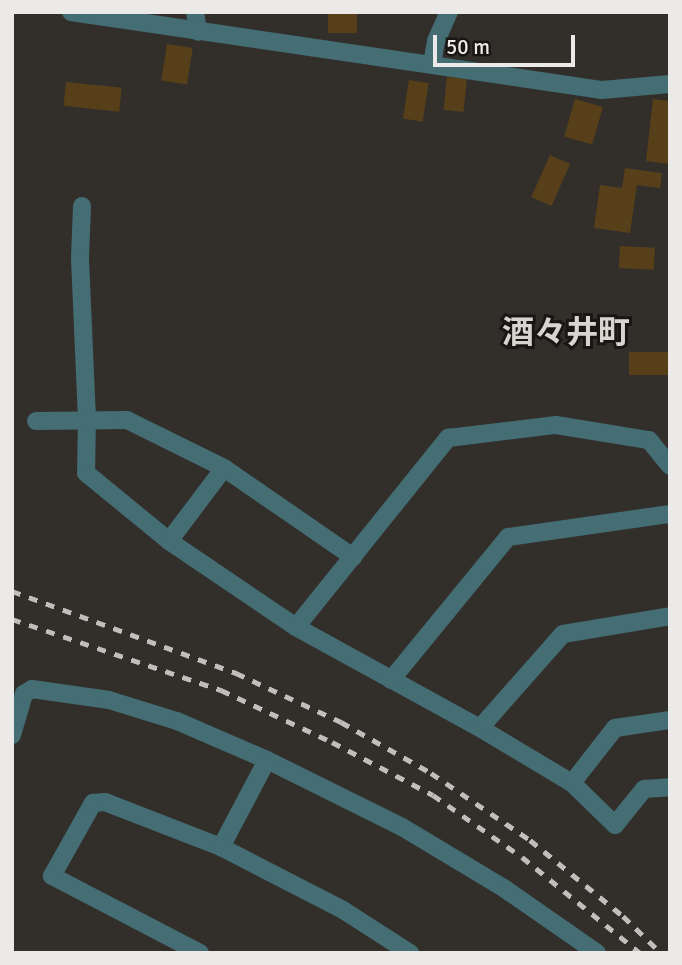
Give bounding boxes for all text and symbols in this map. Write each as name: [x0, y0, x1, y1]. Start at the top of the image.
scale bar: [437, 21, 579, 65]
text: 50 m: [446, 34, 490, 60]
district label: 酒々井町: [502, 314, 630, 352]

